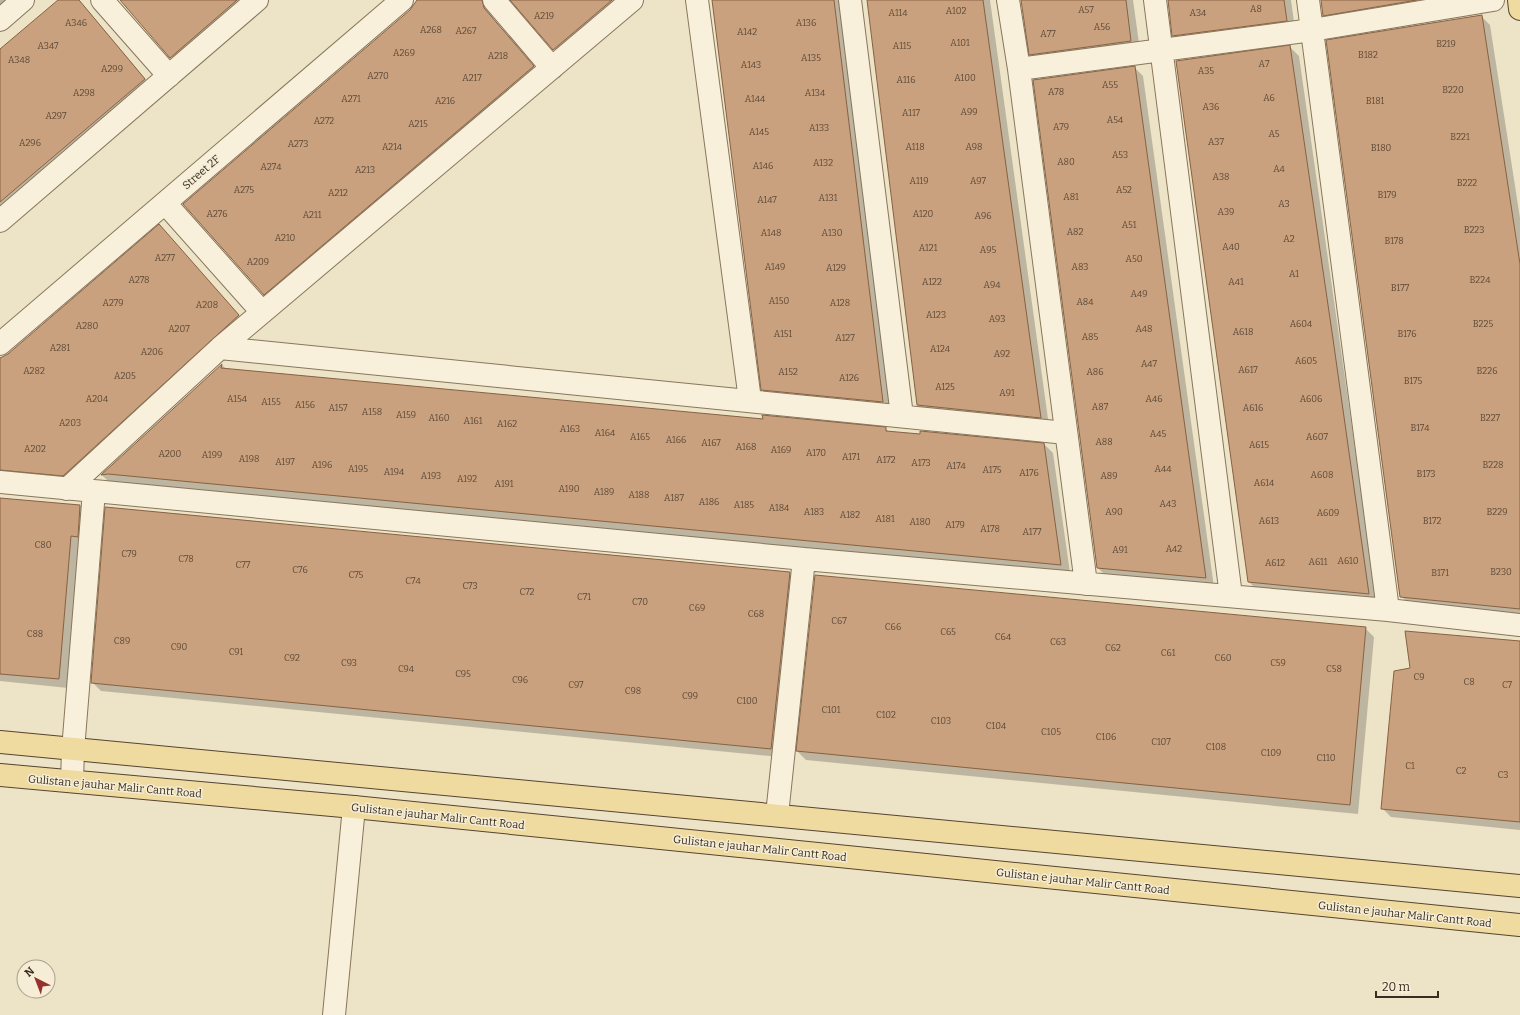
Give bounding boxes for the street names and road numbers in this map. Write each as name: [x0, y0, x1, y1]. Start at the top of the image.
street label: Street 2F: [180, 153, 223, 192]
street label: Gulistan e jauhar Malir Cantt Road: [27, 772, 203, 801]
street label: Gulistan e jauhar Malir Cantt Road: [350, 801, 526, 832]
street label: Gulistan e jauhar Malir Cantt Road: [672, 833, 848, 864]
street label: Gulistan e jauhar Malir Cantt Road: [995, 866, 1171, 897]
street label: Gulistan e jauhar Malir Cantt Road: [1317, 899, 1493, 930]

